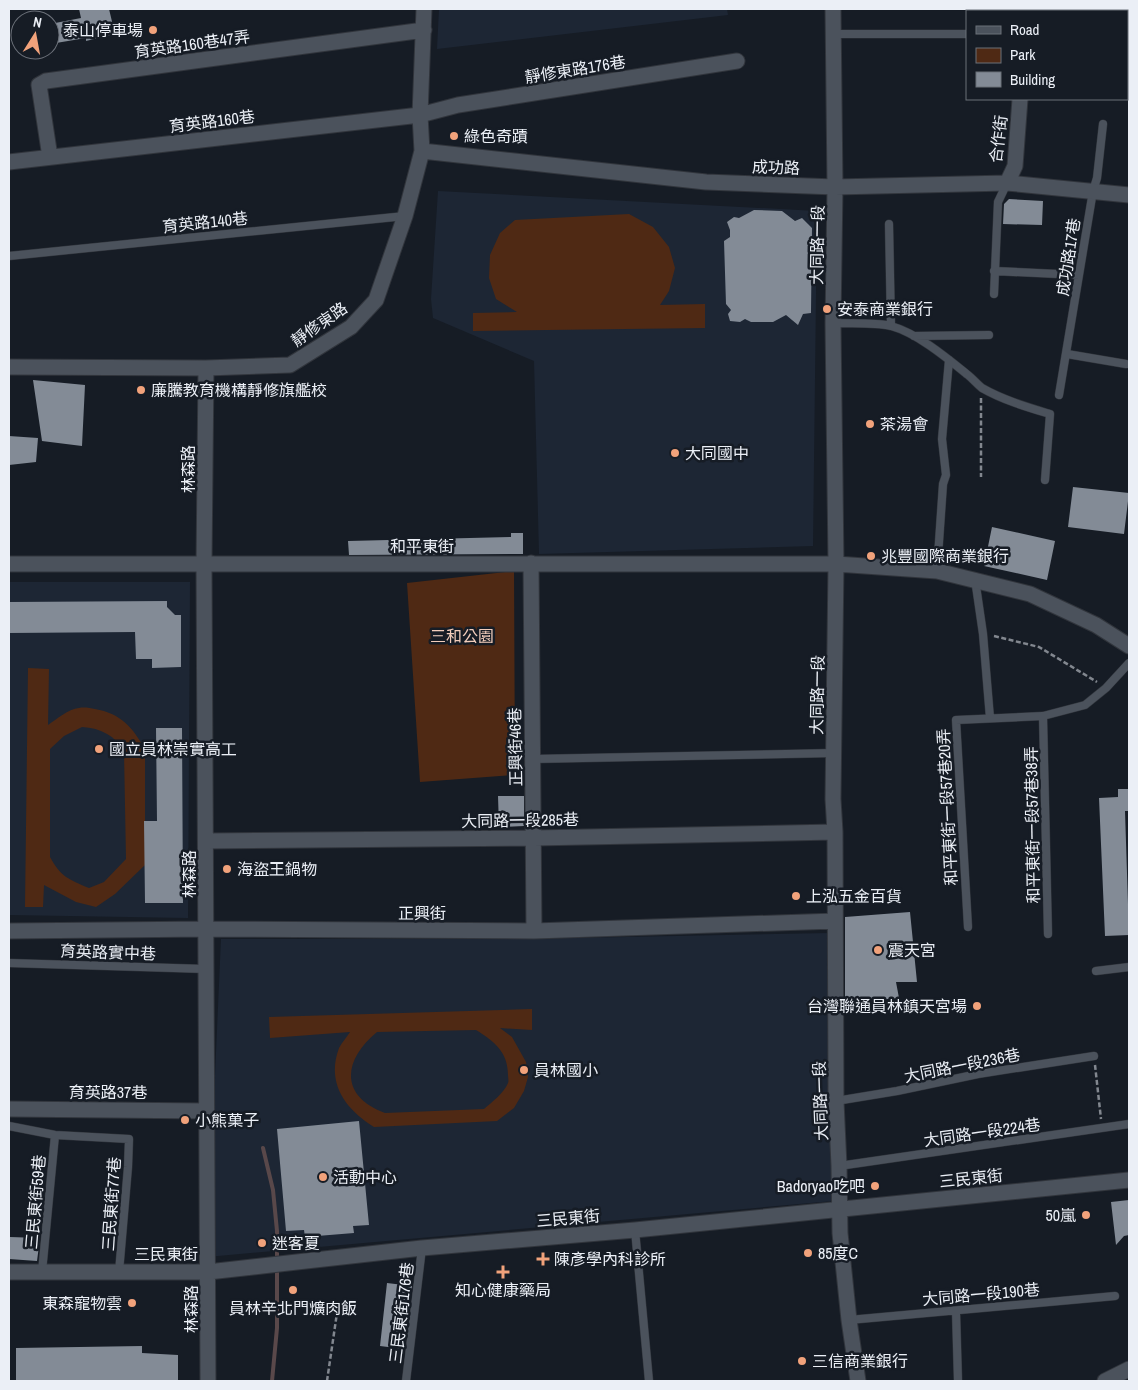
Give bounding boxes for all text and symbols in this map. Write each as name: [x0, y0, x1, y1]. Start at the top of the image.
north arrow: [10, 10, 60, 60]
legend: [966, 10, 1128, 100]
text: N: [32, 13, 43, 32]
place label: 泰山停車場: [63, 19, 143, 41]
text: Road: [1010, 19, 1039, 40]
marker: 泰山停車場: [147, 24, 159, 36]
street label: 育英路160巷47弄: [133, 25, 251, 63]
text: Park: [1010, 44, 1036, 65]
street label: 靜修東路176巷: [523, 50, 627, 88]
text: Building: [1010, 69, 1055, 90]
street label: 育英路160巷: [168, 105, 256, 137]
street label: 合作街: [984, 114, 1012, 164]
place label: 綠色奇蹟: [464, 125, 528, 147]
marker: 綠色奇蹟: [448, 130, 460, 142]
street label: 成功路: [752, 155, 800, 179]
street label: 大同路一段: [805, 205, 829, 285]
street label: 育英路140巷: [161, 207, 249, 237]
street label: 成功路17巷: [1051, 216, 1085, 298]
street label: 靜修東路: [286, 297, 352, 351]
place label: 安泰商業銀行: [837, 298, 933, 320]
marker: 安泰商業銀行: [821, 303, 833, 315]
place label: 廉騰教育機構靜修旗艦校: [151, 379, 327, 401]
marker: 廉騰教育機構靜修旗艦校: [135, 384, 147, 396]
place label: 茶湯會: [880, 413, 928, 435]
marker: 茶湯會: [864, 418, 876, 430]
place label: 大同國中: [685, 442, 749, 464]
street label: 林森路: [177, 445, 199, 493]
marker: 大同國中: [669, 447, 681, 459]
street label: 和平東街: [390, 535, 454, 557]
place label: 兆豐國際商業銀行: [881, 545, 1009, 567]
marker: 兆豐國際商業銀行: [865, 550, 877, 562]
park label: 三和公園: [430, 625, 494, 647]
street label: 大同路一段: [805, 655, 829, 735]
street label: 正興街46巷: [503, 708, 527, 786]
street label: 和平東街一段57巷20弄: [932, 728, 962, 886]
place label: 國立員林崇實高工: [109, 738, 237, 760]
marker: 國立員林崇實高工: [93, 743, 105, 755]
street label: 和平東街一段57巷38弄: [1020, 746, 1044, 904]
street label: 大同路一段285巷: [461, 808, 579, 832]
street label: 林森路: [178, 850, 200, 898]
place label: 海盜王鍋物: [237, 858, 317, 880]
marker: 海盜王鍋物: [221, 863, 233, 875]
place label: 上泓五金百貨: [806, 885, 902, 907]
marker: 上泓五金百貨: [790, 890, 802, 902]
street label: 正興街: [398, 902, 446, 924]
street label: 育英路實中巷: [60, 939, 156, 965]
place label: 震天宮: [888, 939, 936, 961]
marker: 震天宮: [872, 944, 884, 956]
place label: 台灣聯通員林鎮天宮場: [807, 995, 967, 1017]
marker: 台灣聯通員林鎮天宮場: [971, 1000, 983, 1012]
street label: 大同路一段236巷: [902, 1043, 1022, 1087]
place label: 員林國小: [534, 1059, 598, 1081]
street label: 大同路一段: [808, 1061, 832, 1141]
marker: 員林國小: [518, 1064, 530, 1076]
street label: 育英路37巷: [69, 1081, 147, 1103]
place label: 小熊菓子: [195, 1109, 259, 1131]
street label: 大同路一段224巷: [922, 1113, 1042, 1151]
marker: 小熊菓子: [179, 1114, 191, 1126]
street label: 三民東街59巷: [20, 1154, 50, 1250]
street label: 三民東街77巷: [97, 1156, 125, 1252]
street label: 三民東街: [938, 1164, 1004, 1192]
place label: 活動中心: [333, 1166, 397, 1188]
marker: 活動中心: [317, 1171, 329, 1183]
place label: Badoryao吃吧: [777, 1175, 865, 1197]
marker: Badoryao吃吧: [869, 1180, 881, 1192]
street label: 三民東街: [535, 1204, 601, 1232]
place label: 50嵐: [1045, 1204, 1076, 1226]
marker: 50嵐: [1080, 1209, 1092, 1221]
place label: 迷客夏: [272, 1232, 320, 1254]
marker: 迷客夏: [256, 1237, 268, 1249]
place label: 85度C: [818, 1242, 858, 1264]
street label: 三民東街: [134, 1243, 198, 1265]
marker: 85度C: [802, 1247, 814, 1259]
place label: 陳彥學內科診所: [554, 1248, 666, 1270]
marker: 陳彥學內科診所: [536, 1252, 550, 1266]
street label: 三民東街176巷: [384, 1261, 418, 1365]
marker: 知心健康藥局: [497, 1266, 509, 1278]
street label: 大同路一段190巷: [921, 1278, 1041, 1310]
place label: 知心健康藥局: [455, 1279, 551, 1301]
marker: 員林辛北門爌肉飯: [287, 1284, 299, 1296]
street label: 林森路: [180, 1285, 202, 1333]
place label: 東森寵物雲: [42, 1292, 122, 1314]
marker: 東森寵物雲: [126, 1297, 138, 1309]
place label: 員林辛北門爌肉飯: [229, 1297, 357, 1319]
place label: 三信商業銀行: [812, 1350, 908, 1372]
marker: 三信商業銀行: [796, 1355, 808, 1367]

